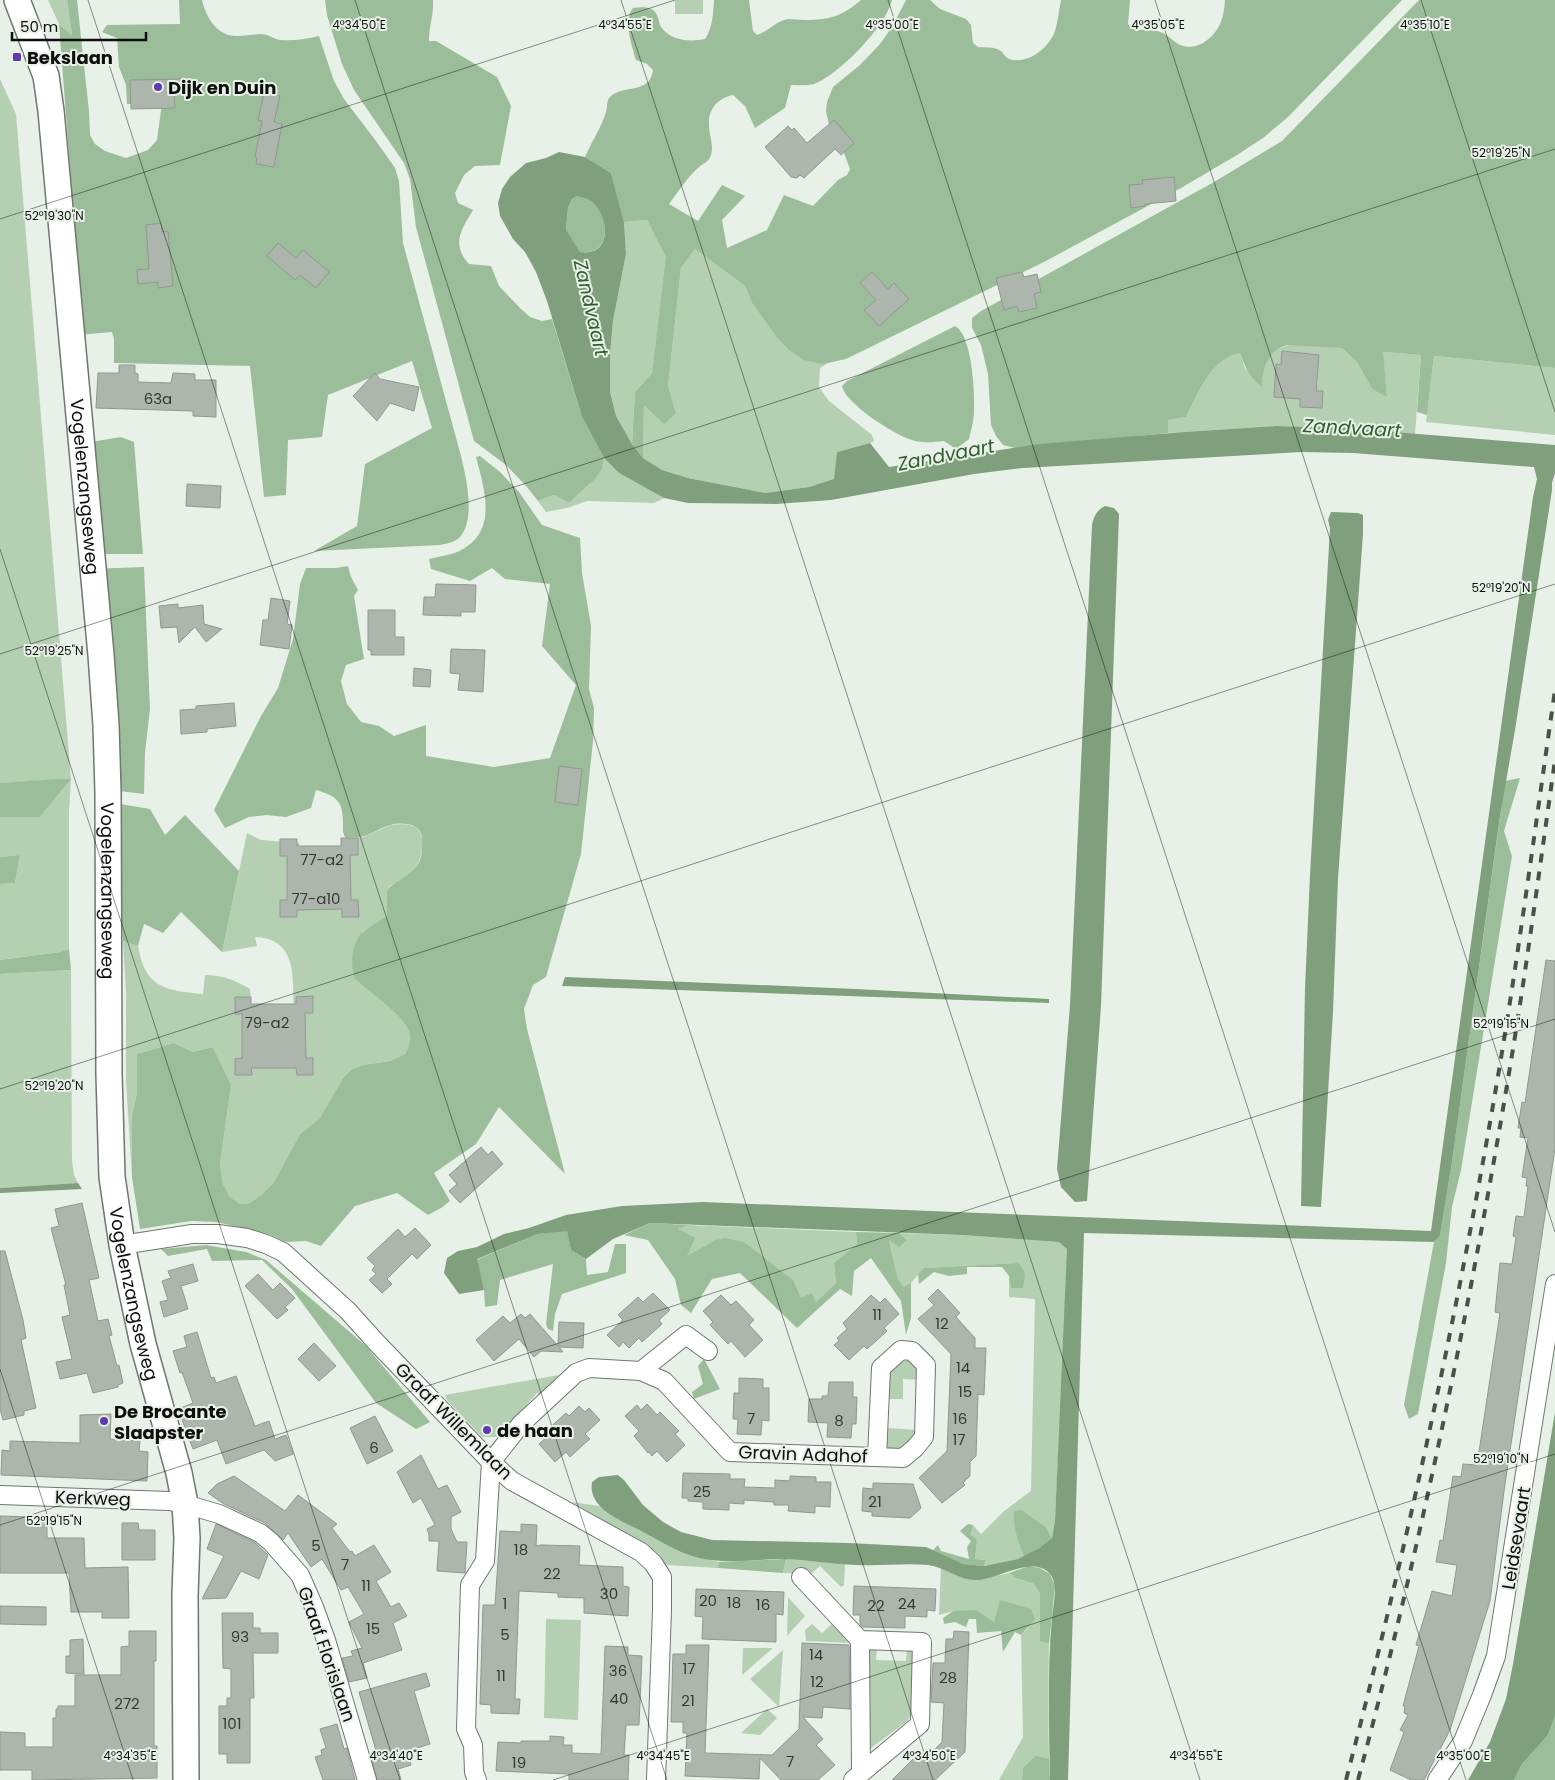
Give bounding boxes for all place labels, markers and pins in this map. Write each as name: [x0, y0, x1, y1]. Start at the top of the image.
place label: Bekslaan: [27, 45, 113, 70]
marker: Bekslaan: [11, 51, 23, 63]
place label: Dijk en Duin: [168, 75, 276, 100]
marker: Dijk en Duin: [152, 81, 164, 93]
place label: De Brocante Slaapster: [114, 1399, 227, 1445]
marker: De Brocante Slaapster: [98, 1415, 110, 1427]
place label: de haan: [497, 1418, 573, 1443]
marker: de haan: [481, 1424, 493, 1436]

